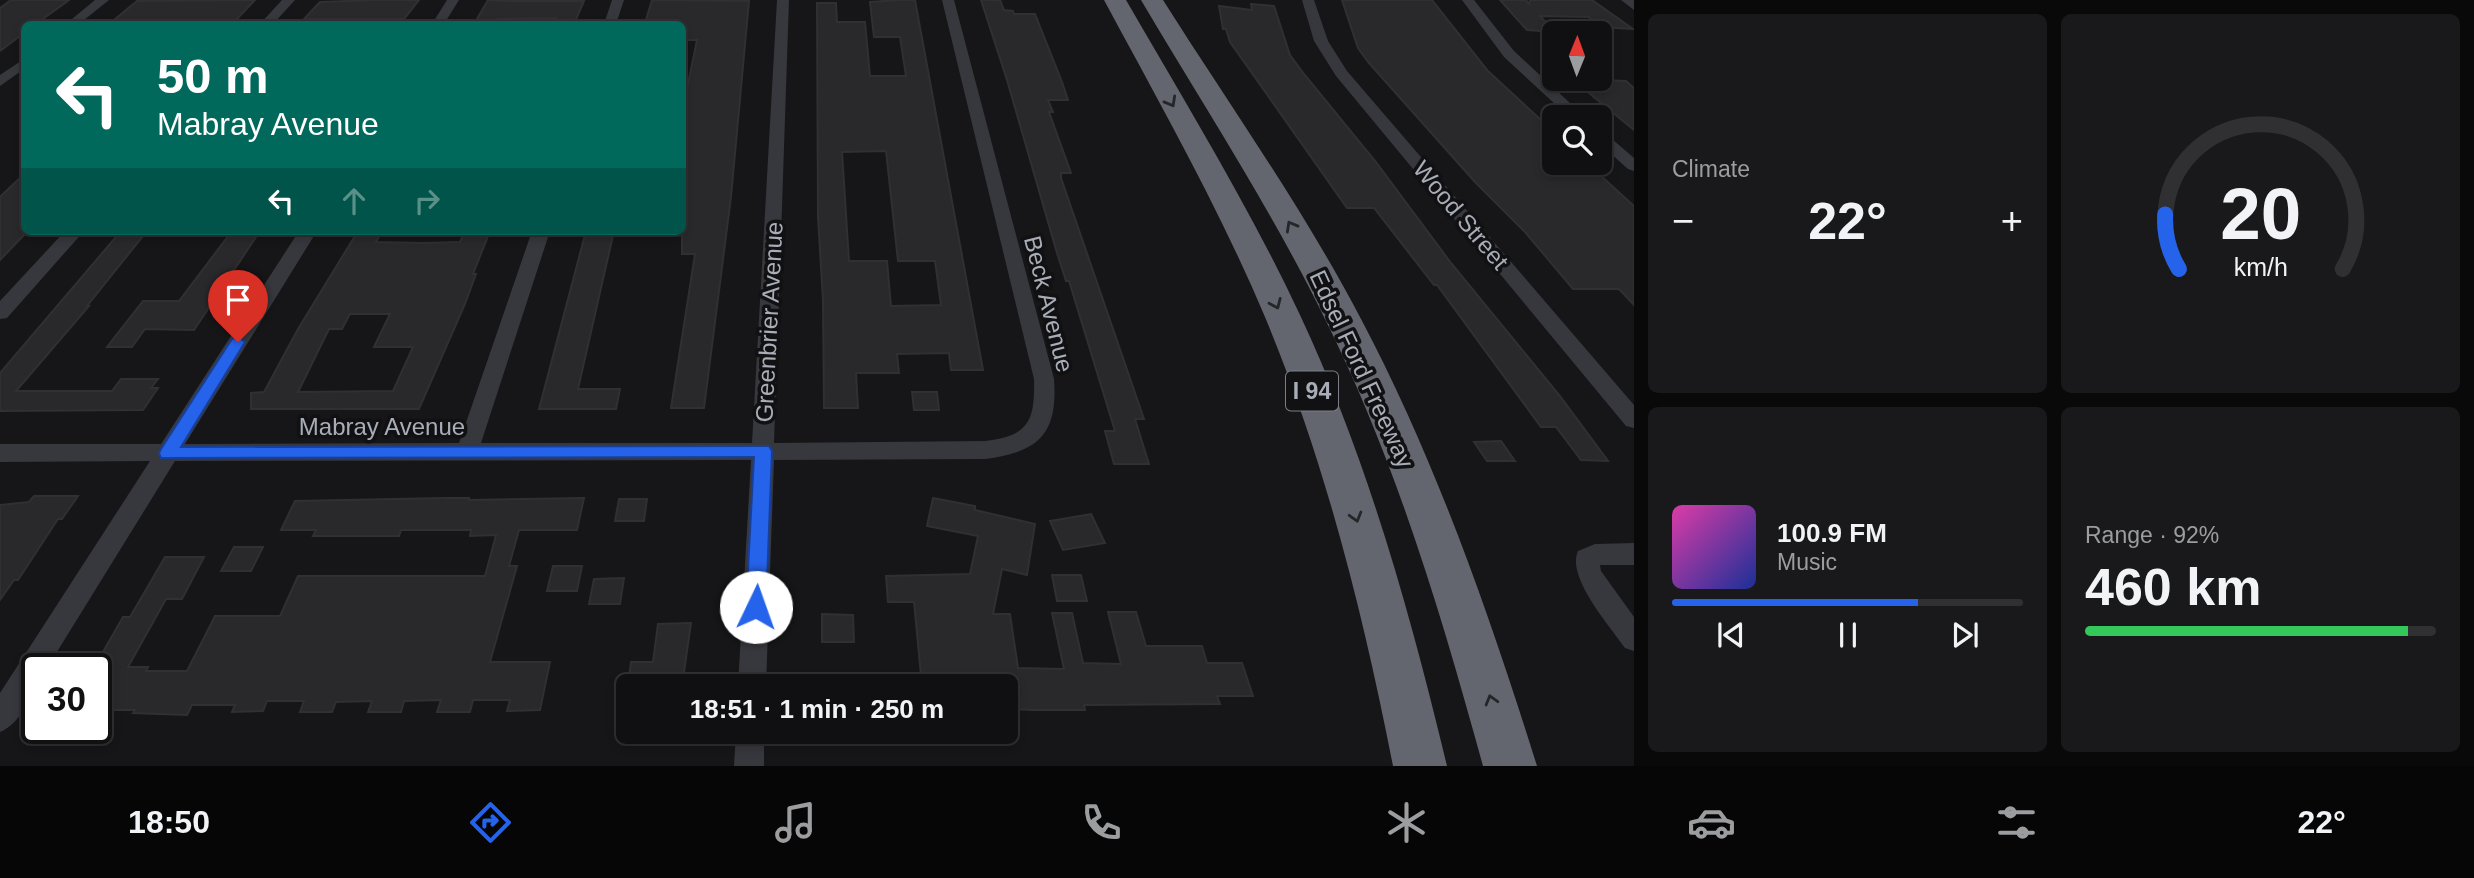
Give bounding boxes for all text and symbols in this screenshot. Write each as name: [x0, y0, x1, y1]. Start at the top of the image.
north arrow: [1542, 21, 1612, 91]
map controls: [1542, 21, 1612, 175]
icon: left: [42, 49, 133, 140]
text: 50 m: [157, 49, 269, 103]
one-way arrow: [1163, 95, 1176, 108]
button: search: [1542, 105, 1612, 175]
text: Mabray Avenue: [157, 106, 379, 142]
street label: Wood Street: [1408, 155, 1514, 275]
text: Climate: [1672, 156, 1750, 182]
text: 20: [2220, 174, 2301, 255]
icon: left: [262, 182, 300, 220]
icon: ahead: [335, 182, 373, 220]
icon: right: [408, 182, 446, 220]
text: 22°: [1808, 192, 1887, 250]
text: −: [1672, 200, 1694, 242]
text: +: [2001, 200, 2023, 242]
street label: Greenbrier Avenue: [750, 221, 788, 423]
one-way arrow: [1286, 221, 1299, 234]
street label: Beck Avenue: [1019, 233, 1079, 375]
text: km/h: [2233, 253, 2288, 281]
street label: Edsel Ford Freeway: [1304, 266, 1420, 472]
pin: [208, 270, 268, 342]
icon: arrive: [219, 281, 257, 319]
one-way arrow: [1268, 297, 1282, 309]
road number: I 94: [1286, 372, 1338, 410]
street label: Mabray Avenue: [299, 413, 465, 440]
one-way arrow: [1348, 511, 1363, 523]
text: 100.9 FM: [1777, 518, 1887, 548]
text: Range · 92%: [2085, 522, 2219, 548]
text: Music: [1777, 549, 1837, 575]
text: 460 km: [2085, 558, 2261, 616]
position arrow: [719, 570, 793, 644]
icon: previous: [1712, 616, 1750, 654]
icon: pause: [1829, 616, 1867, 654]
icon: next: [1946, 616, 1984, 654]
speed limit sign: 30: [21, 653, 112, 744]
text: 18:51 · 1 min · 250 m: [690, 694, 944, 724]
one-way arrow: [1485, 695, 1500, 707]
icon: directions: [466, 798, 515, 847]
icon: music: [771, 798, 820, 847]
icon: phone: [1077, 798, 1126, 847]
icon: climate: [1382, 798, 1431, 847]
icon: car: [1687, 798, 1736, 847]
icon: filters: [1992, 798, 2041, 847]
text: 18:50: [128, 804, 210, 840]
text: 22°: [2297, 804, 2346, 840]

